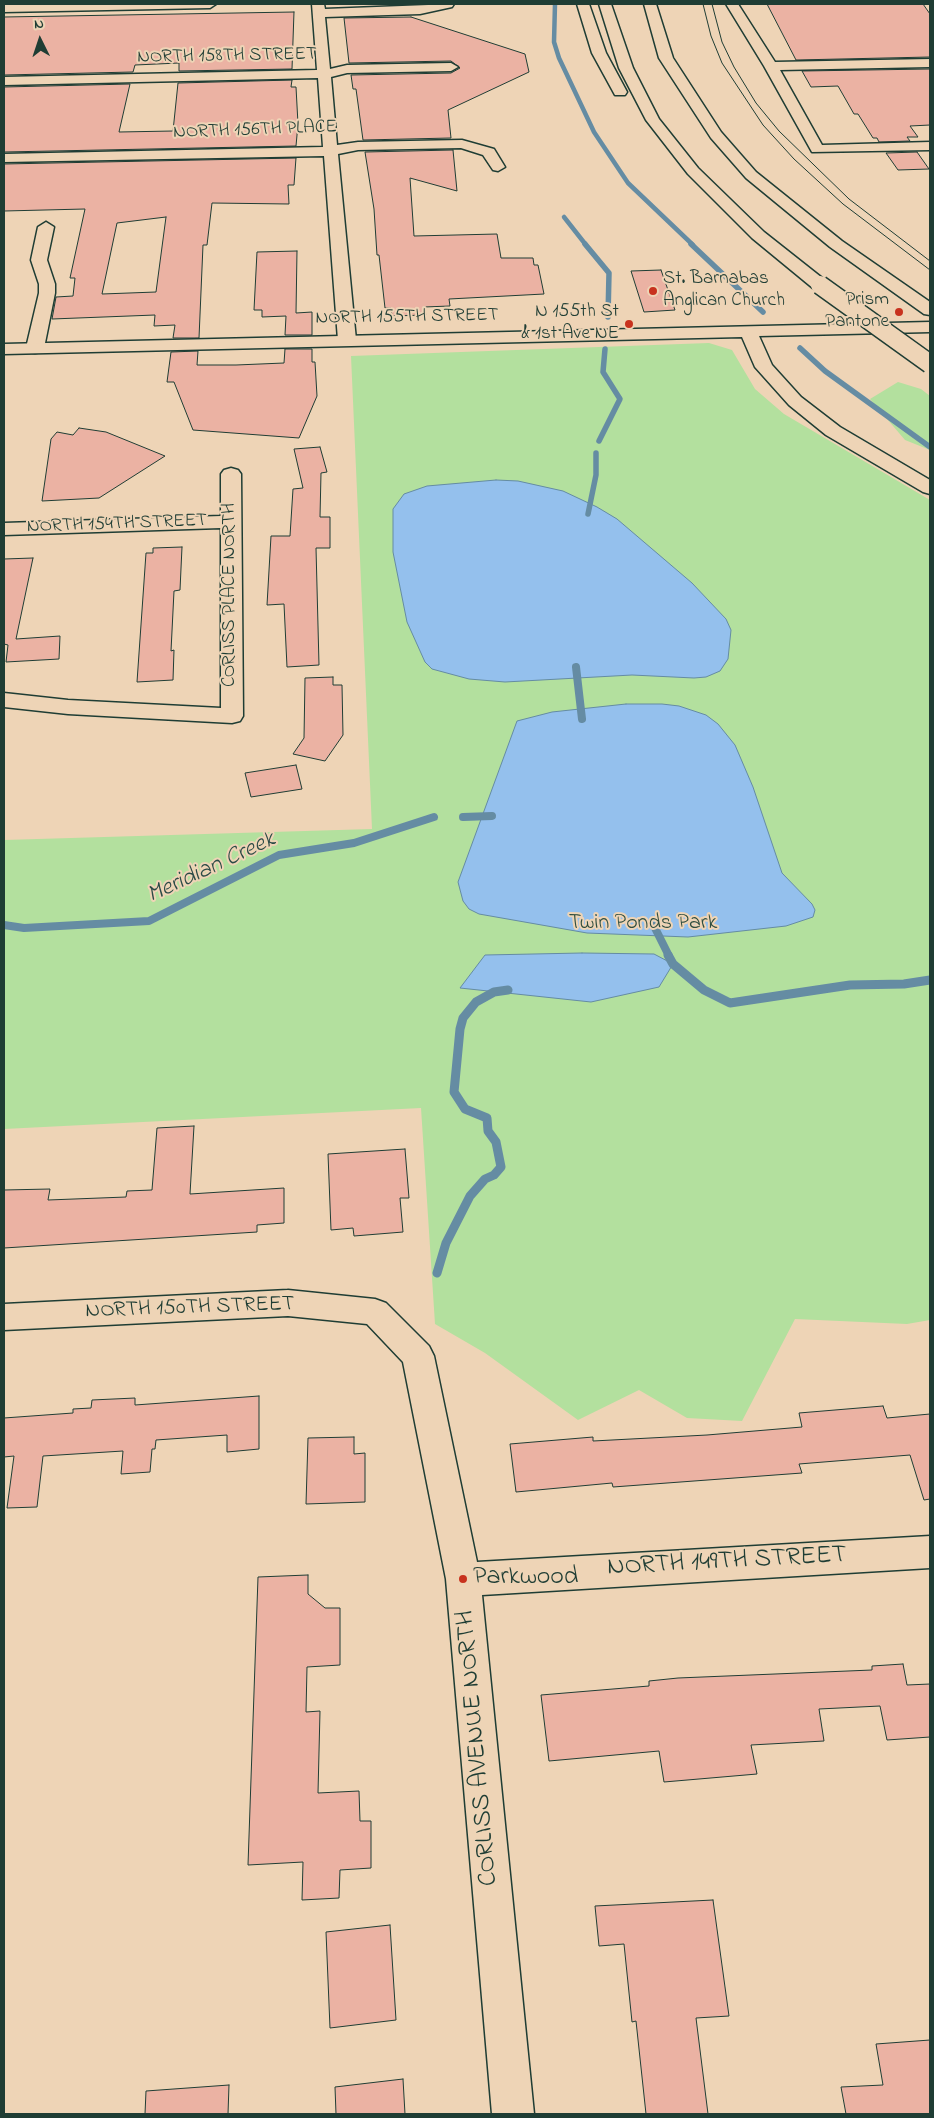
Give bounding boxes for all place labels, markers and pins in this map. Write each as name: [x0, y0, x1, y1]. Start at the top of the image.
place label: St. Barnabas Anglican Church: [663, 269, 785, 313]
marker: St. Barnabas Anglican Church: [647, 285, 659, 297]
place label: Prism Pantone: [825, 290, 889, 334]
place label: N 155th St & 1st Ave NE: [522, 302, 619, 346]
marker: Prism Pantone: [893, 306, 905, 318]
marker: N 155th St & 1st Ave NE: [623, 318, 635, 330]
place label: Parkwood: [473, 1563, 578, 1595]
marker: Parkwood: [457, 1573, 469, 1585]

